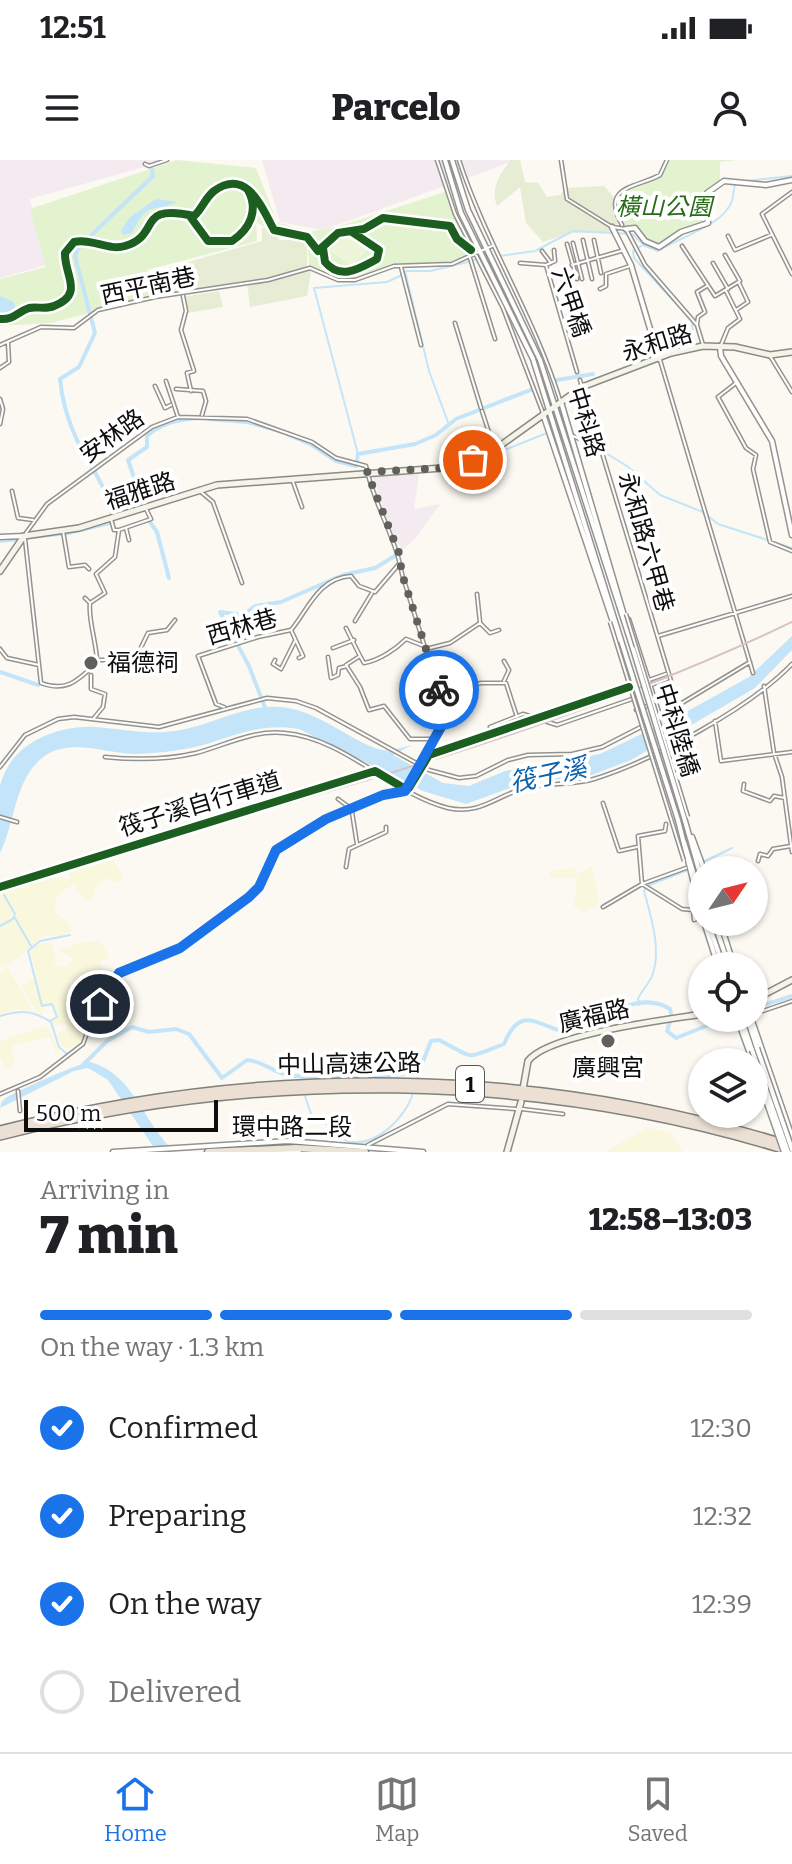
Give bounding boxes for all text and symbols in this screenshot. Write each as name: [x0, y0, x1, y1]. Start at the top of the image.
text: 12:51: [40, 10, 106, 46]
icon: menu: [40, 86, 84, 130]
text: Parcelo: [331, 86, 461, 130]
icon: person: [708, 86, 752, 130]
park label: 橫山公園: [616, 193, 715, 221]
street label: 西平南巷: [98, 262, 198, 310]
street label: 六甲橋: [546, 263, 596, 341]
street label: 永和路: [618, 319, 696, 367]
street label: 中科路: [562, 383, 610, 461]
street label: 安林路: [75, 404, 149, 468]
pin: [439, 426, 507, 494]
icon: bag: [451, 438, 495, 482]
street label: 福雅路: [101, 467, 179, 515]
street label: 永和路六甲巷: [613, 469, 679, 615]
street label: 西林巷: [204, 604, 280, 650]
place label: 福德祠: [107, 649, 179, 677]
courier: [399, 650, 479, 730]
marker: 福德祠: [82, 654, 100, 672]
icon: bike: [417, 668, 461, 712]
street label: 中科陸橋: [650, 680, 704, 780]
water label: 筏子溪: [507, 751, 593, 799]
street label: 筏子溪自行車道: [116, 766, 284, 842]
north arrow: [688, 856, 768, 936]
map controls: [688, 856, 768, 1128]
button: locate: [688, 952, 768, 1032]
pin: [66, 970, 134, 1038]
icon: home: [78, 982, 122, 1026]
street label: 廣福路: [556, 994, 632, 1038]
marker: 廣興宮: [599, 1032, 617, 1050]
button: layers: [688, 1048, 768, 1128]
street label: 中山高速公路: [277, 1049, 421, 1079]
place label: 廣興宮: [572, 1054, 644, 1082]
road number: 1: [456, 1066, 484, 1102]
scale bar: [24, 1096, 218, 1132]
text: 500 m: [36, 1100, 101, 1127]
street label: 環中路二段: [232, 1113, 352, 1141]
text: Arriving in: [40, 1175, 169, 1206]
text: 12:58–13:03: [589, 1202, 752, 1238]
text: 7 min: [40, 1204, 178, 1267]
text: On the way · 1.3 km: [40, 1332, 264, 1363]
icon: check: [40, 1406, 84, 1450]
text: Confirmed: [108, 1410, 258, 1446]
text: 12:30: [690, 1413, 752, 1444]
icon: check: [40, 1494, 84, 1538]
text: Preparing: [108, 1498, 246, 1534]
text: 12:32: [693, 1501, 752, 1532]
icon: check: [40, 1582, 84, 1626]
text: On the way: [108, 1586, 261, 1622]
text: 12:39: [692, 1589, 752, 1620]
text: Delivered: [108, 1674, 241, 1710]
tab: Home: [104, 1772, 167, 1847]
tab: Map: [375, 1772, 419, 1847]
tab: Saved: [627, 1772, 688, 1847]

